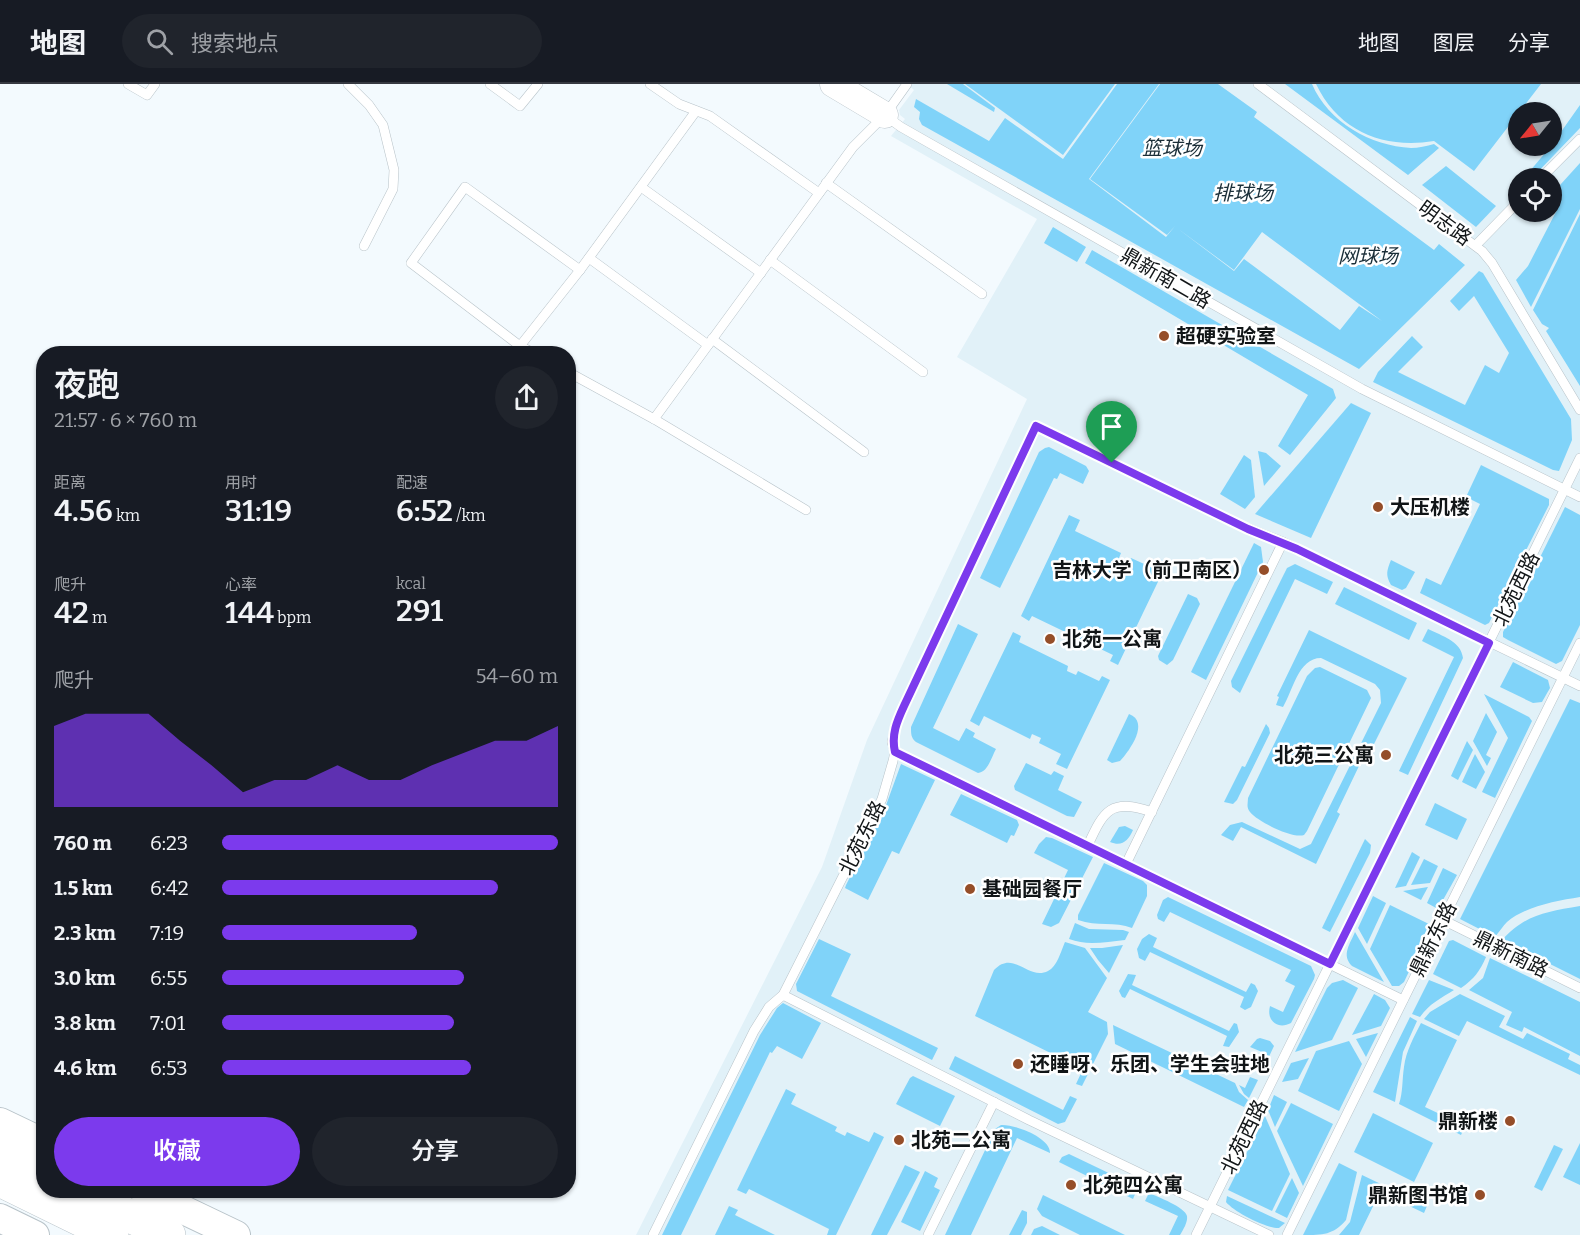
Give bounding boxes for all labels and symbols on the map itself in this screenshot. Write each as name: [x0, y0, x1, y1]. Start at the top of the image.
north arrow: [1508, 102, 1562, 156]
park label: 篮球场: [1142, 136, 1204, 160]
park label: 排球场: [1213, 181, 1275, 205]
street label: 明志路: [1414, 196, 1476, 250]
street label: 鼎新南二路: [1117, 243, 1215, 313]
park label: 网球场: [1338, 244, 1400, 268]
place label: 超硬实验室: [1176, 324, 1276, 348]
marker: 超硬实验室: [1157, 329, 1171, 343]
pin: [1086, 401, 1137, 463]
place label: 大压机楼: [1390, 495, 1470, 519]
marker: 大压机楼: [1371, 500, 1385, 514]
street label: 北苑西路: [1488, 548, 1544, 630]
place label: 吉林大学（前卫南区）: [1052, 558, 1252, 582]
marker: 吉林大学（前卫南区）: [1257, 563, 1271, 577]
place label: 北苑一公寓: [1062, 627, 1162, 651]
marker: 北苑一公寓: [1043, 632, 1057, 646]
place label: 北苑三公寓: [1274, 743, 1374, 767]
marker: 北苑三公寓: [1379, 748, 1393, 762]
street label: 北苑东路: [834, 797, 890, 879]
place label: 基础园餐厅: [982, 877, 1082, 901]
marker: 基础园餐厅: [963, 882, 977, 896]
street label: 鼎新东路: [1405, 898, 1461, 980]
street label: 鼎新南路: [1470, 926, 1552, 982]
place label: 还睡呀、乐团、学生会驻地: [1030, 1052, 1270, 1076]
marker: 还睡呀、乐团、学生会驻地: [1011, 1057, 1025, 1071]
street label: 北苑西路: [1216, 1096, 1272, 1178]
place label: 鼎新楼: [1438, 1109, 1498, 1133]
marker: 鼎新楼: [1503, 1114, 1517, 1128]
place label: 北苑二公寓: [911, 1128, 1011, 1152]
marker: 北苑二公寓: [892, 1133, 906, 1147]
place label: 北苑四公寓: [1083, 1173, 1183, 1197]
marker: 北苑四公寓: [1064, 1178, 1078, 1192]
place label: 鼎新图书馆: [1368, 1183, 1468, 1207]
marker: 鼎新图书馆: [1473, 1188, 1487, 1202]

